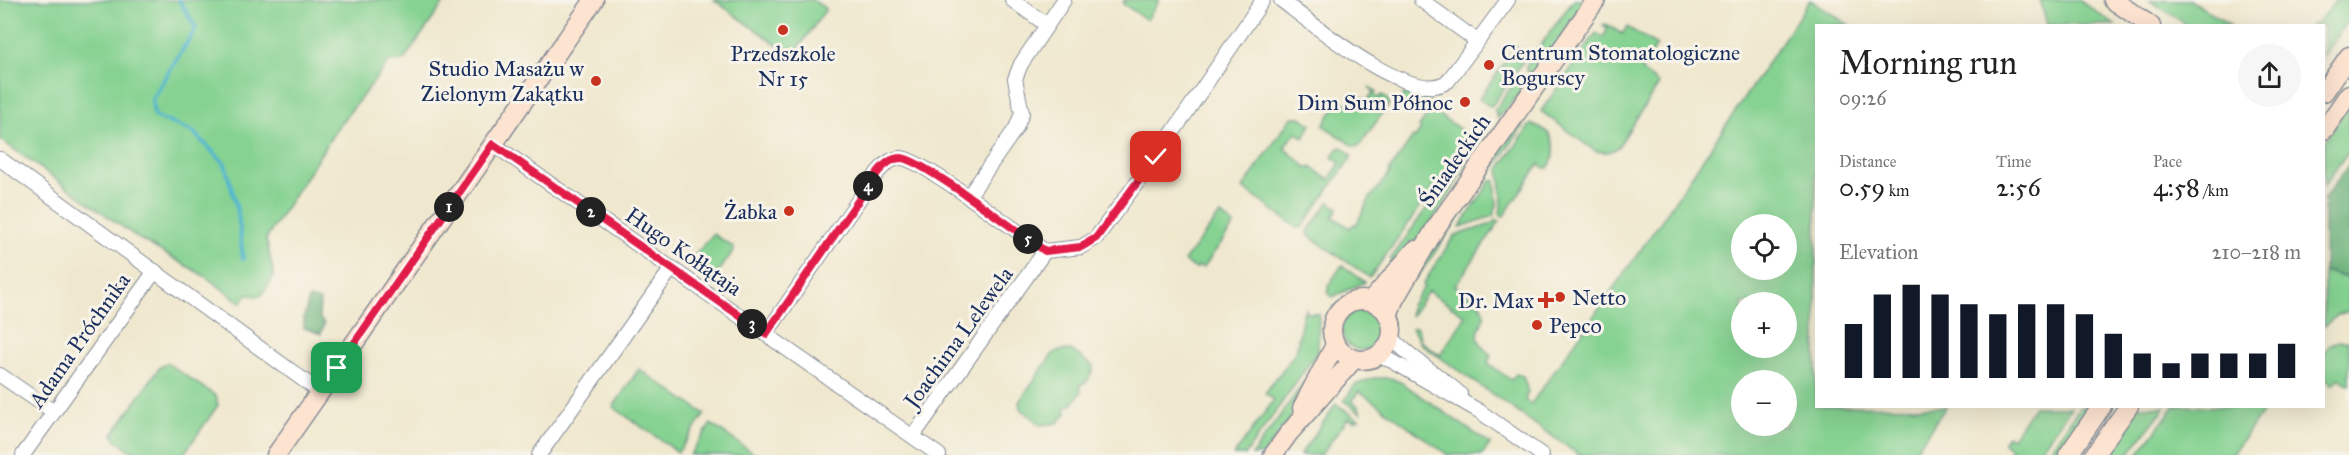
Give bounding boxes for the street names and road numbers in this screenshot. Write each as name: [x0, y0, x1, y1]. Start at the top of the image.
street label: Śniadeckich: [1413, 109, 1496, 212]
street label: Hugo Kołłątaja: [620, 201, 748, 302]
street label: Joachima Lelewela: [897, 261, 1019, 415]
street label: Adama Próchnika: [22, 267, 136, 414]

